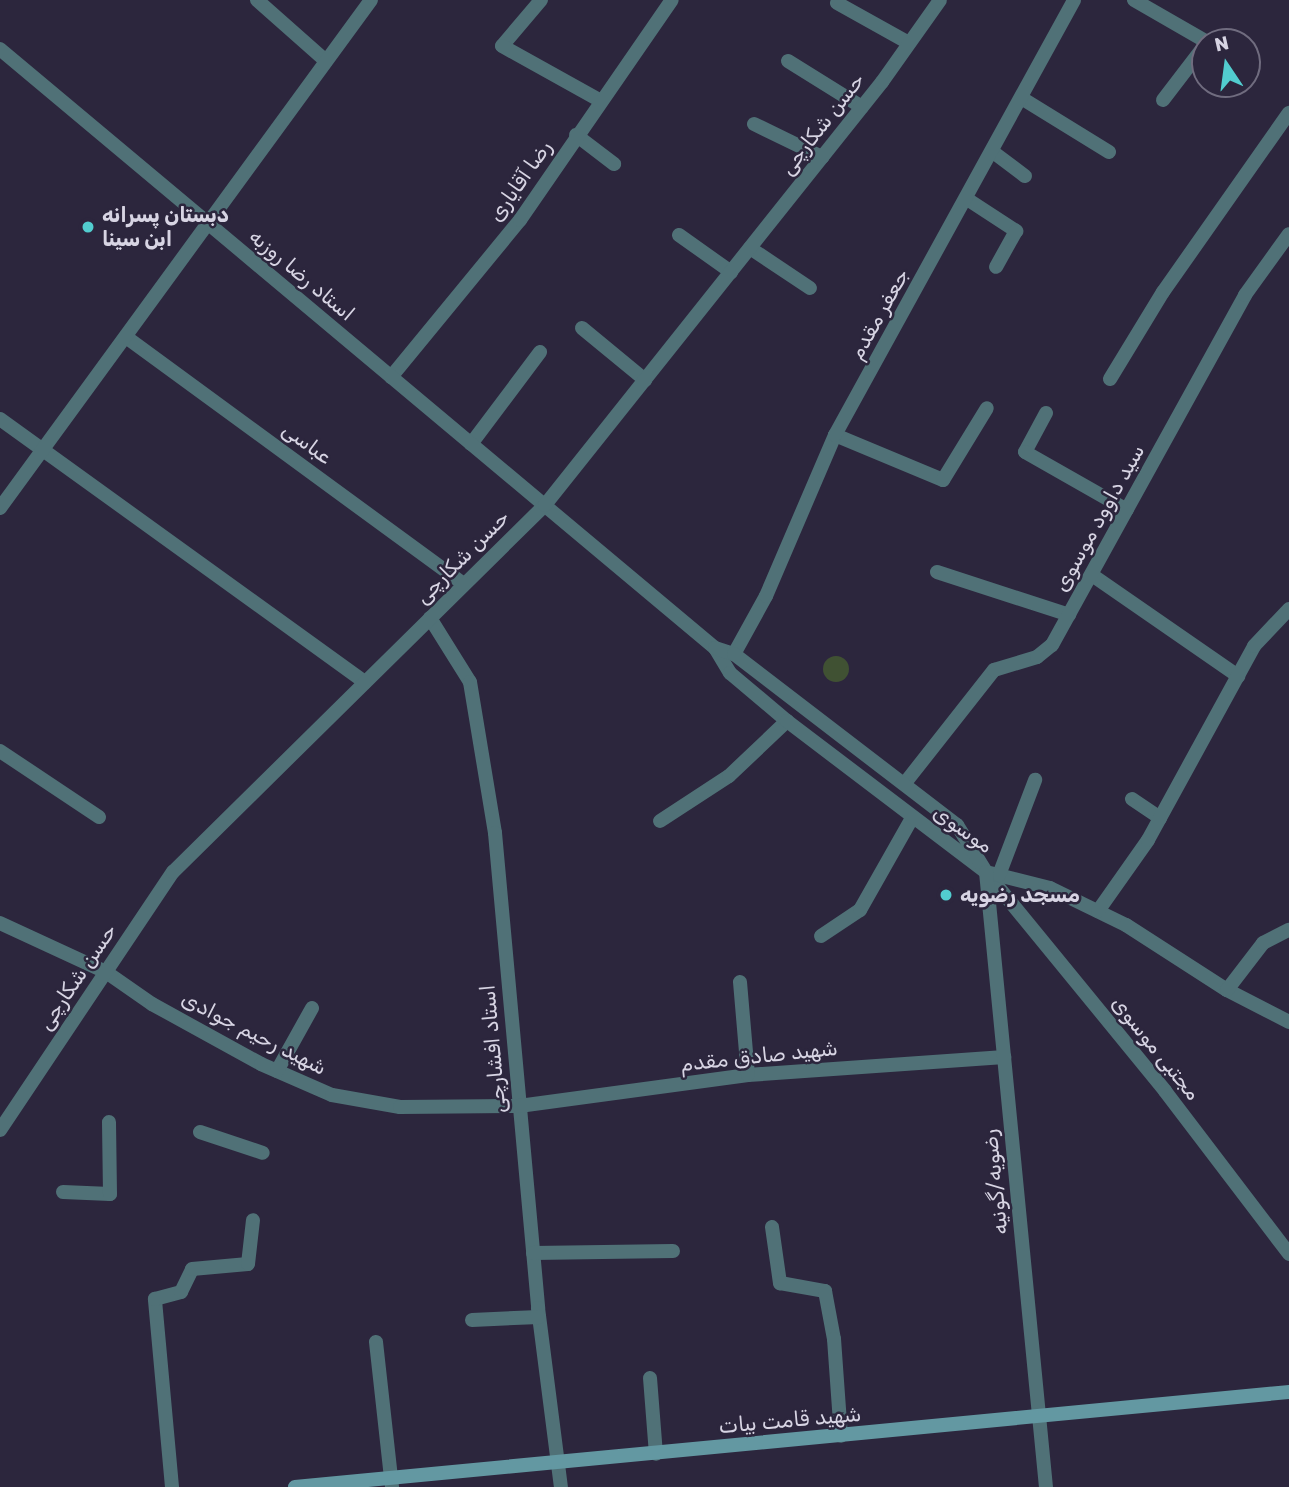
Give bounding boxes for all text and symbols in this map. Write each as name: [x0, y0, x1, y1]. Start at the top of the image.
north arrow: [1191, 28, 1261, 98]
text: N: [1212, 31, 1231, 57]
street label: حسن شکارچی: [774, 68, 870, 180]
street label: رضا آقایاری: [483, 135, 557, 227]
place label: دبستان پسرانه ابن سینا: [102, 202, 229, 252]
marker: دبستان پسرانه ابن سینا: [80, 219, 96, 235]
street label: استاد رضا روزبه: [244, 224, 360, 326]
street label: جعفر مقدم: [844, 264, 914, 364]
street label: عباسی: [277, 416, 337, 470]
street label: سید داوود موسوی: [1048, 440, 1150, 596]
street label: حسن شکارچی: [410, 505, 514, 609]
street label: موسوی: [928, 799, 998, 859]
place label: مسجد رضویه: [960, 882, 1080, 908]
marker: مسجد رضویه: [938, 887, 954, 903]
street label: حسن شکارچی: [32, 919, 122, 1035]
street label: استاد افشارچی: [475, 984, 511, 1114]
street label: شهید رحیم جوادی: [177, 986, 331, 1080]
street label: مجتبی موسوی: [1106, 991, 1206, 1105]
street label: شهید صادق مقدم: [679, 1035, 839, 1077]
street label: رضویه/گونیه: [977, 1128, 1013, 1236]
street label: شهید قامت بیات: [718, 1401, 862, 1439]

